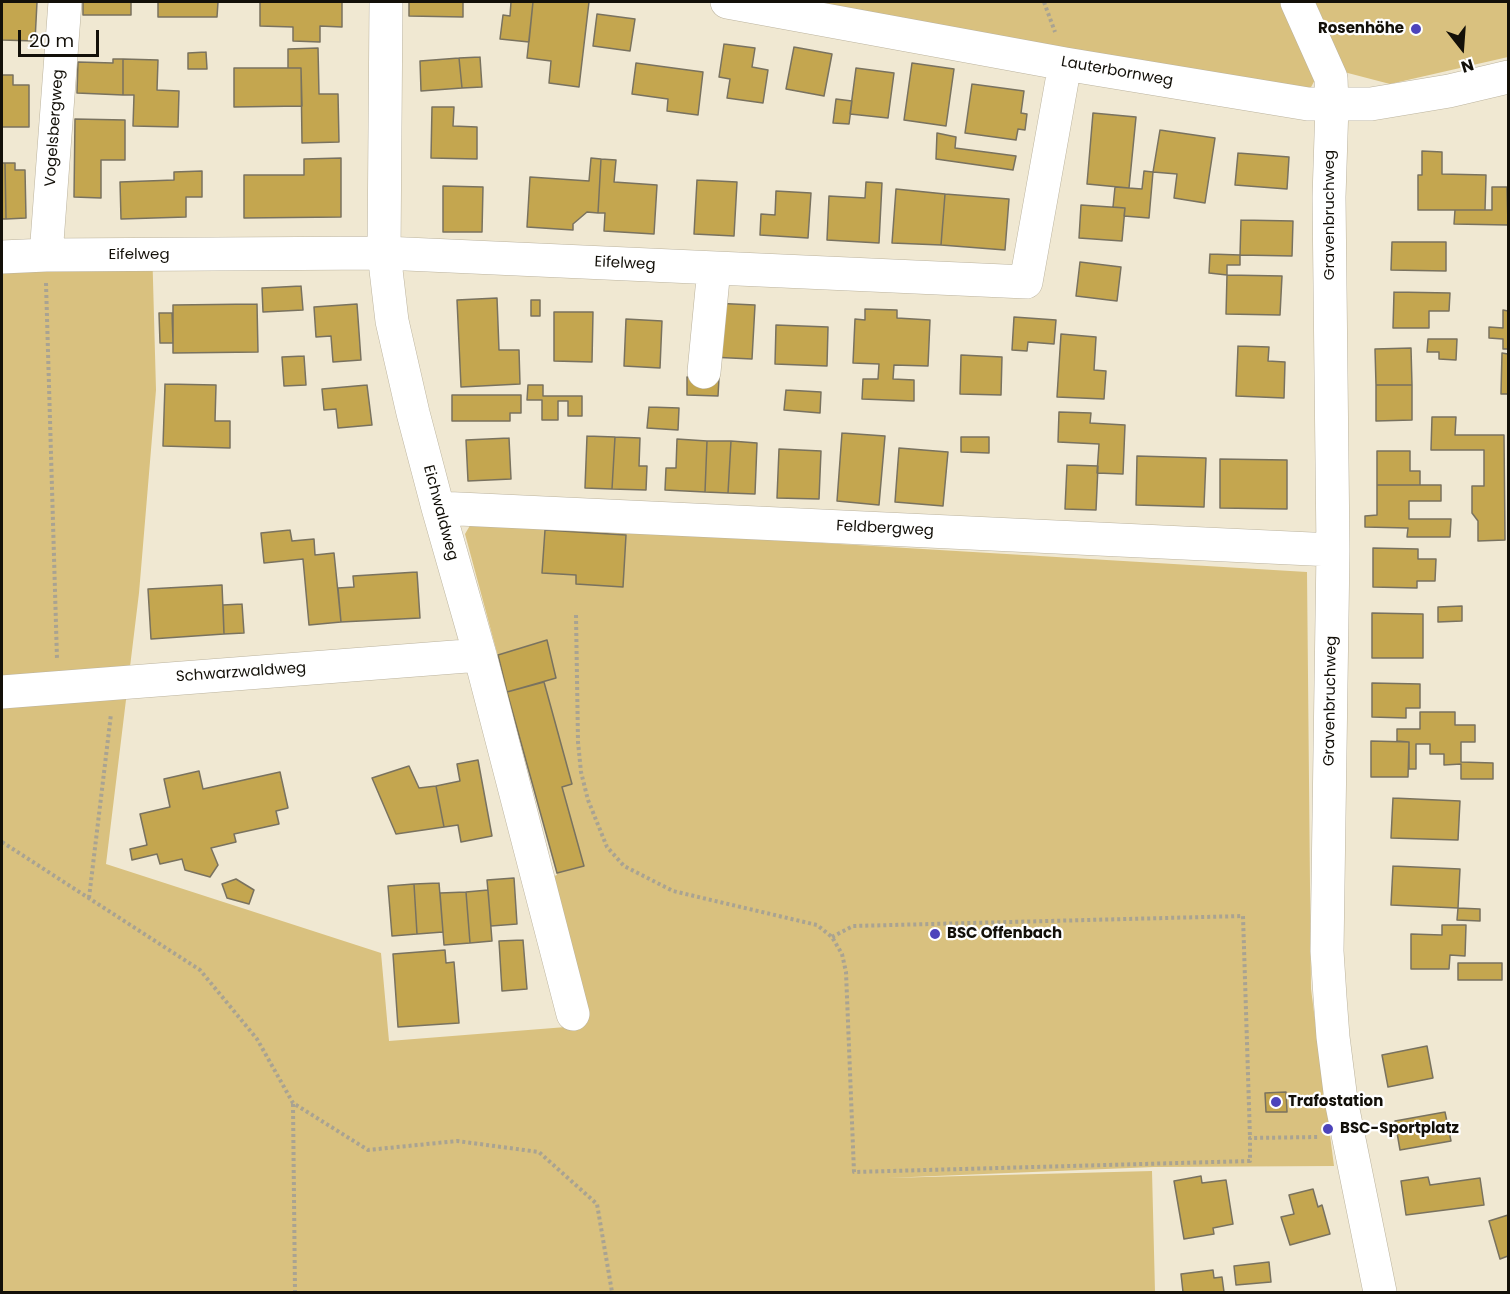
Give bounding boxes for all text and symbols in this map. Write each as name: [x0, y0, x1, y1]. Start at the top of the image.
scale bar: [21, 18, 102, 56]
north arrow: [1432, 18, 1492, 78]
place label: Rosenhöhe: [1318, 20, 1404, 38]
marker: Rosenhöhe: [1409, 22, 1423, 36]
text: 20 m: [29, 28, 74, 53]
street label: Lauterbornweg: [1060, 53, 1174, 91]
text: N: [1458, 53, 1477, 78]
street label: Vogelsbergweg: [42, 69, 68, 187]
street label: Gravenbruchweg: [1321, 150, 1339, 280]
street label: Eifelweg: [108, 246, 170, 264]
street label: Eifelweg: [594, 253, 656, 275]
street label: Eichwaldweg: [419, 463, 461, 563]
street label: Feldbergweg: [836, 517, 934, 541]
street label: Gravenbruchweg: [1321, 636, 1341, 766]
street label: Schwarzwaldweg: [175, 659, 307, 687]
place label: BSC Offenbach: [947, 925, 1062, 943]
marker: BSC Offenbach: [928, 927, 942, 941]
place label: Trafostation: [1288, 1093, 1383, 1111]
marker: Trafostation: [1269, 1095, 1283, 1109]
place label: BSC-Sportplatz: [1340, 1120, 1459, 1138]
marker: BSC-Sportplatz: [1321, 1122, 1335, 1136]

